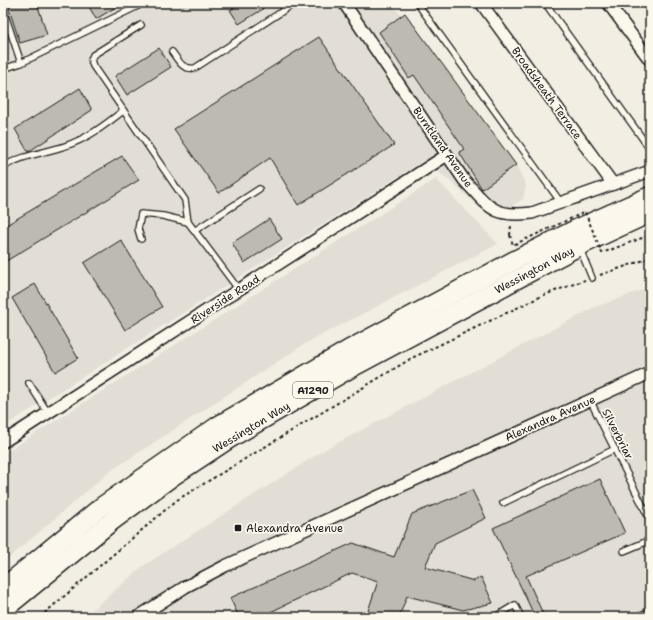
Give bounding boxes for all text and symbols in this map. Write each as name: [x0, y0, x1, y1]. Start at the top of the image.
street label: Broadsheath Terrace: [508, 44, 585, 142]
street label: Burntland Avenue: [409, 104, 476, 191]
street label: Wessington Way: [492, 243, 576, 298]
street label: Riverside Road: [188, 271, 263, 327]
road number: A1290: [293, 382, 333, 398]
street label: Alexandra Avenue: [503, 392, 598, 445]
street label: Wessington Way: [210, 398, 293, 456]
street label: Silverbriar: [598, 406, 637, 462]
place label: Alexandra Avenue: [246, 521, 343, 536]
marker: Alexandra Avenue: [233, 523, 243, 533]

